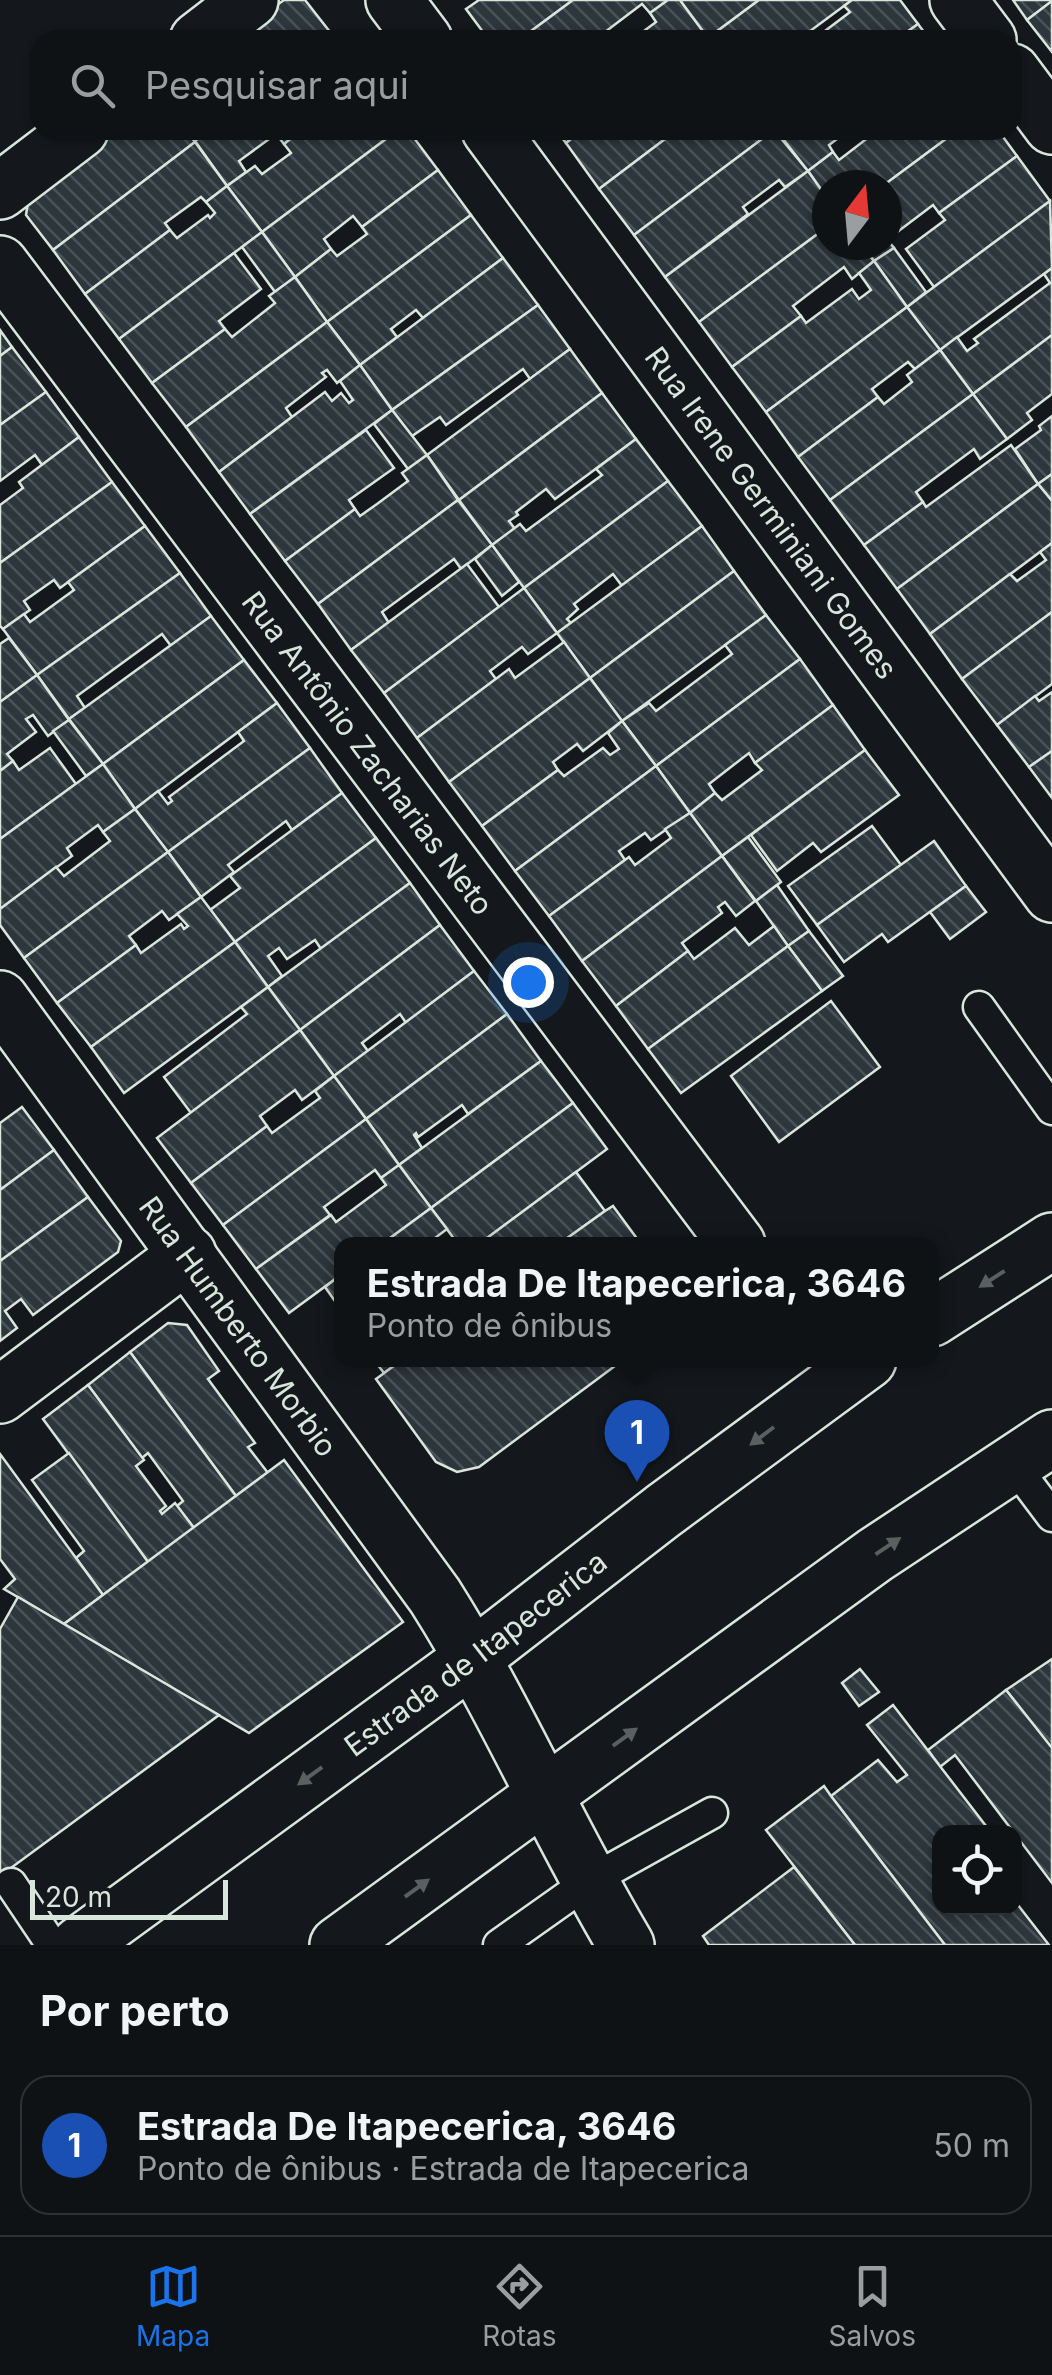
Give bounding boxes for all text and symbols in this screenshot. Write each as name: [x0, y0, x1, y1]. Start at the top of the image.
search box: [30, 30, 1022, 140]
icon: search: [65, 58, 120, 113]
text: Pesquisar aqui: [145, 62, 409, 108]
north arrow: [812, 170, 902, 260]
street label: Rua Irene Germiniani Gomes: [638, 340, 905, 686]
street label: Rua Antônio Zacharias Neto: [235, 584, 501, 922]
your location: [503, 957, 554, 1008]
street label: Rua Humberto Morbio: [132, 1189, 345, 1463]
popup: [334, 1237, 939, 1367]
text: Estrada De Itapecerica, 3646: [367, 1260, 906, 1306]
one-way arrow: [978, 1270, 1006, 1288]
text: Ponto de ônibus: [367, 1306, 612, 1345]
pin: 1: [604, 1400, 670, 1482]
one-way arrow: [749, 1426, 775, 1446]
one-way arrow: [874, 1538, 901, 1556]
street label: Estrada de Itapecerica: [337, 1543, 614, 1764]
one-way arrow: [612, 1728, 638, 1748]
one-way arrow: [297, 1766, 323, 1786]
map controls: [932, 1825, 1022, 1915]
button: locate: [932, 1825, 1022, 1915]
scale bar: [30, 1875, 228, 1920]
one-way arrow: [403, 1879, 430, 1898]
text: 20 m: [45, 1880, 112, 1914]
text: Por perto: [40, 1985, 230, 2036]
text: Estrada De Itapecerica, 3646: [137, 2103, 676, 2149]
text: 1: [68, 2126, 81, 2165]
text: 50 m: [933, 2126, 1010, 2165]
text: Ponto de ônibus · Estrada de Itapecerica: [137, 2149, 750, 2188]
tab: Mapa: [136, 2259, 210, 2353]
tab: Rotas: [482, 2259, 556, 2353]
tab: Salvos: [829, 2259, 916, 2353]

